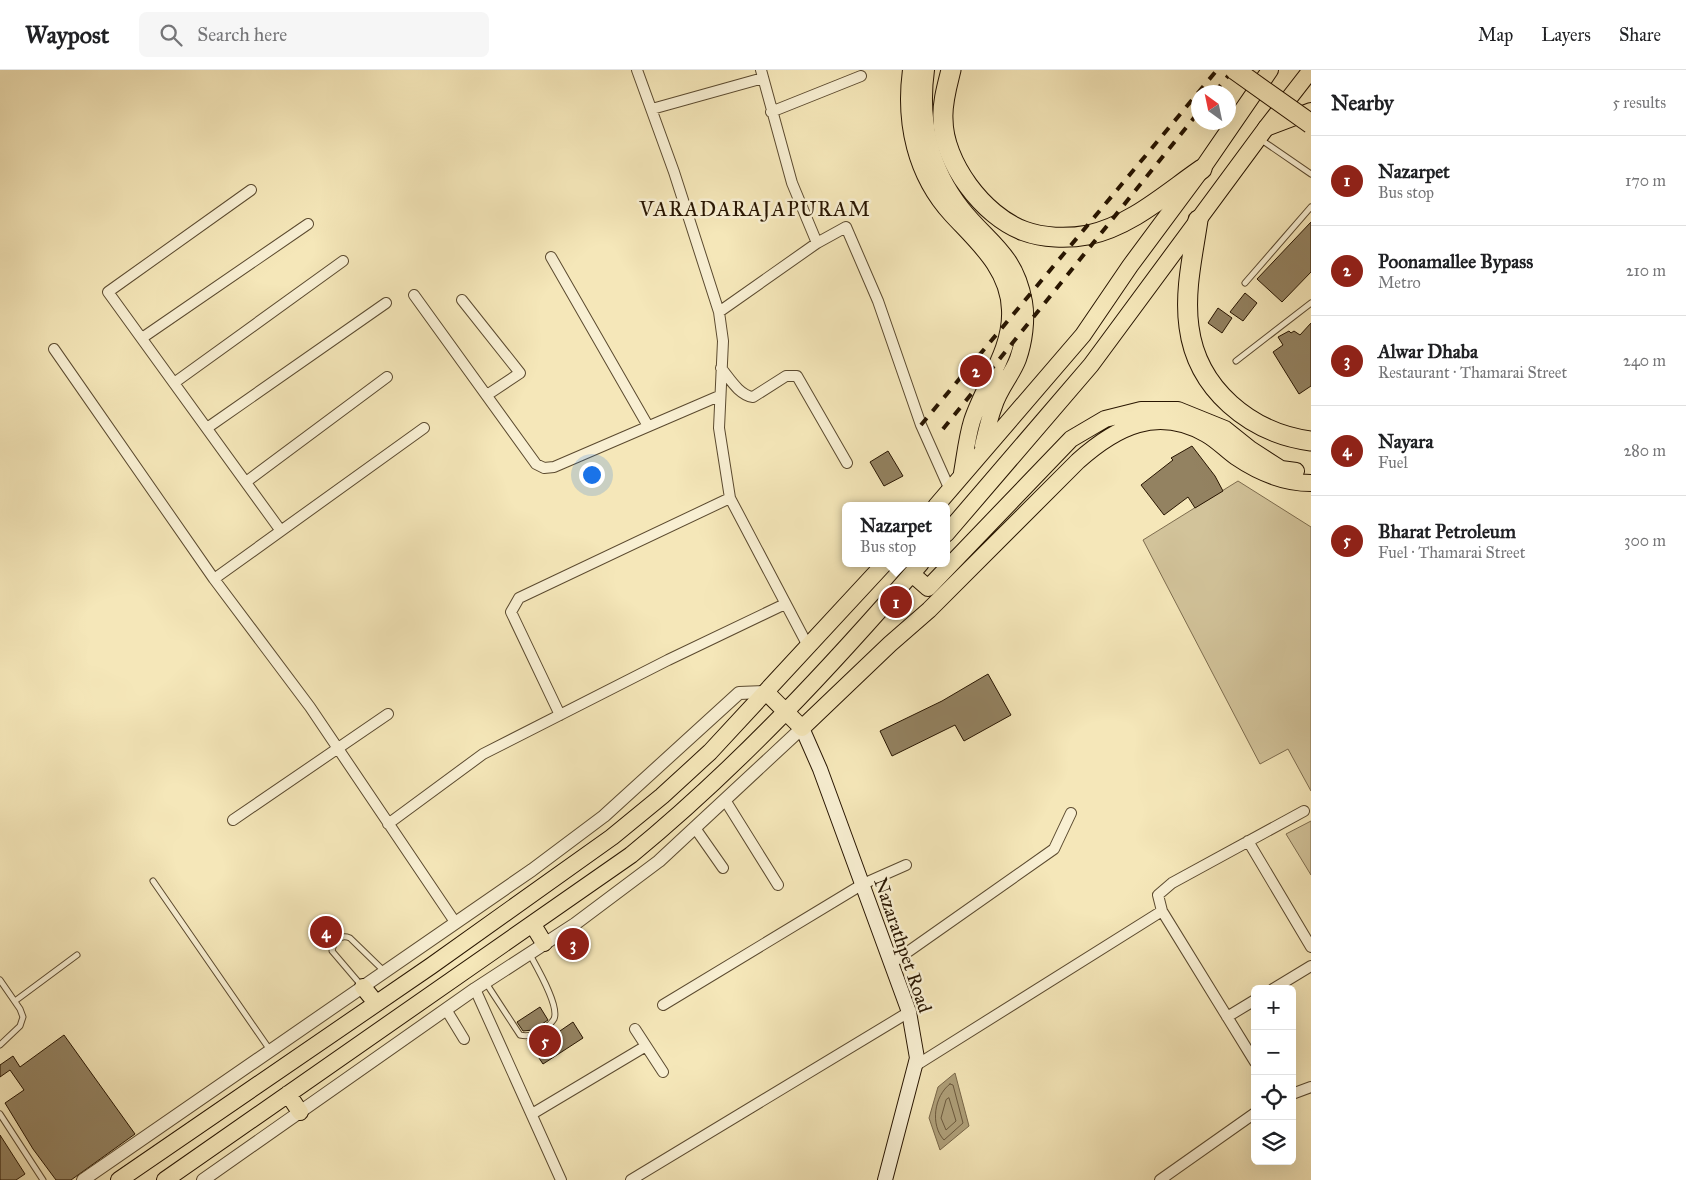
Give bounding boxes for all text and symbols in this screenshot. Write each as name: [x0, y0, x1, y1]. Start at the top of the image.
search box: [139, 12, 489, 57]
text: Waypost: [25, 20, 109, 50]
icon: search: [157, 21, 185, 49]
text: Search here: [197, 23, 287, 46]
text: Map: [1478, 24, 1513, 46]
text: Layers: [1541, 24, 1591, 46]
text: Share: [1619, 24, 1661, 46]
north arrow: [1191, 85, 1236, 130]
text: Nearby: [1331, 90, 1394, 116]
text: 5 results: [1612, 93, 1666, 112]
text: Nazarpet: [1378, 160, 1450, 183]
text: 1: [1344, 171, 1350, 190]
text: 170 m: [1625, 171, 1666, 190]
text: Bus stop: [1378, 183, 1434, 202]
district label: VARADARAJAPURAM: [638, 196, 871, 222]
text: Poonamallee Bypass: [1378, 250, 1533, 273]
text: 2: [1343, 261, 1351, 280]
text: 210 m: [1626, 261, 1666, 280]
text: Metro: [1378, 273, 1421, 292]
text: Alwar Dhaba: [1378, 340, 1478, 363]
text: 3: [1344, 351, 1350, 370]
text: 240 m: [1623, 351, 1666, 370]
pin: 2: [960, 352, 992, 390]
text: Restaurant · Thamarai Street: [1378, 363, 1567, 382]
text: Nayara: [1378, 430, 1433, 453]
text: 4: [1343, 441, 1351, 460]
text: 280 m: [1623, 441, 1666, 460]
text: Fuel: [1378, 453, 1408, 472]
your location: [579, 462, 605, 488]
popup: [842, 502, 950, 567]
text: Nazarpet: [860, 514, 932, 537]
text: Bharat Petroleum: [1378, 520, 1516, 543]
text: 5: [1343, 531, 1351, 550]
text: 300 m: [1624, 531, 1666, 550]
text: Bus stop: [860, 537, 916, 556]
text: Fuel · Thamarai Street: [1378, 543, 1525, 562]
pin: 1: [880, 583, 912, 621]
street label: Nazarathpet Road: [869, 874, 937, 1016]
pin: 4: [310, 913, 342, 951]
pin: 3: [557, 925, 589, 963]
map controls: [1251, 985, 1296, 1165]
button: +: [1251, 985, 1296, 1030]
pin: 5: [529, 1022, 561, 1060]
button: −: [1251, 1030, 1296, 1075]
button: locate: [1251, 1075, 1296, 1120]
button: layers: [1251, 1120, 1296, 1165]

